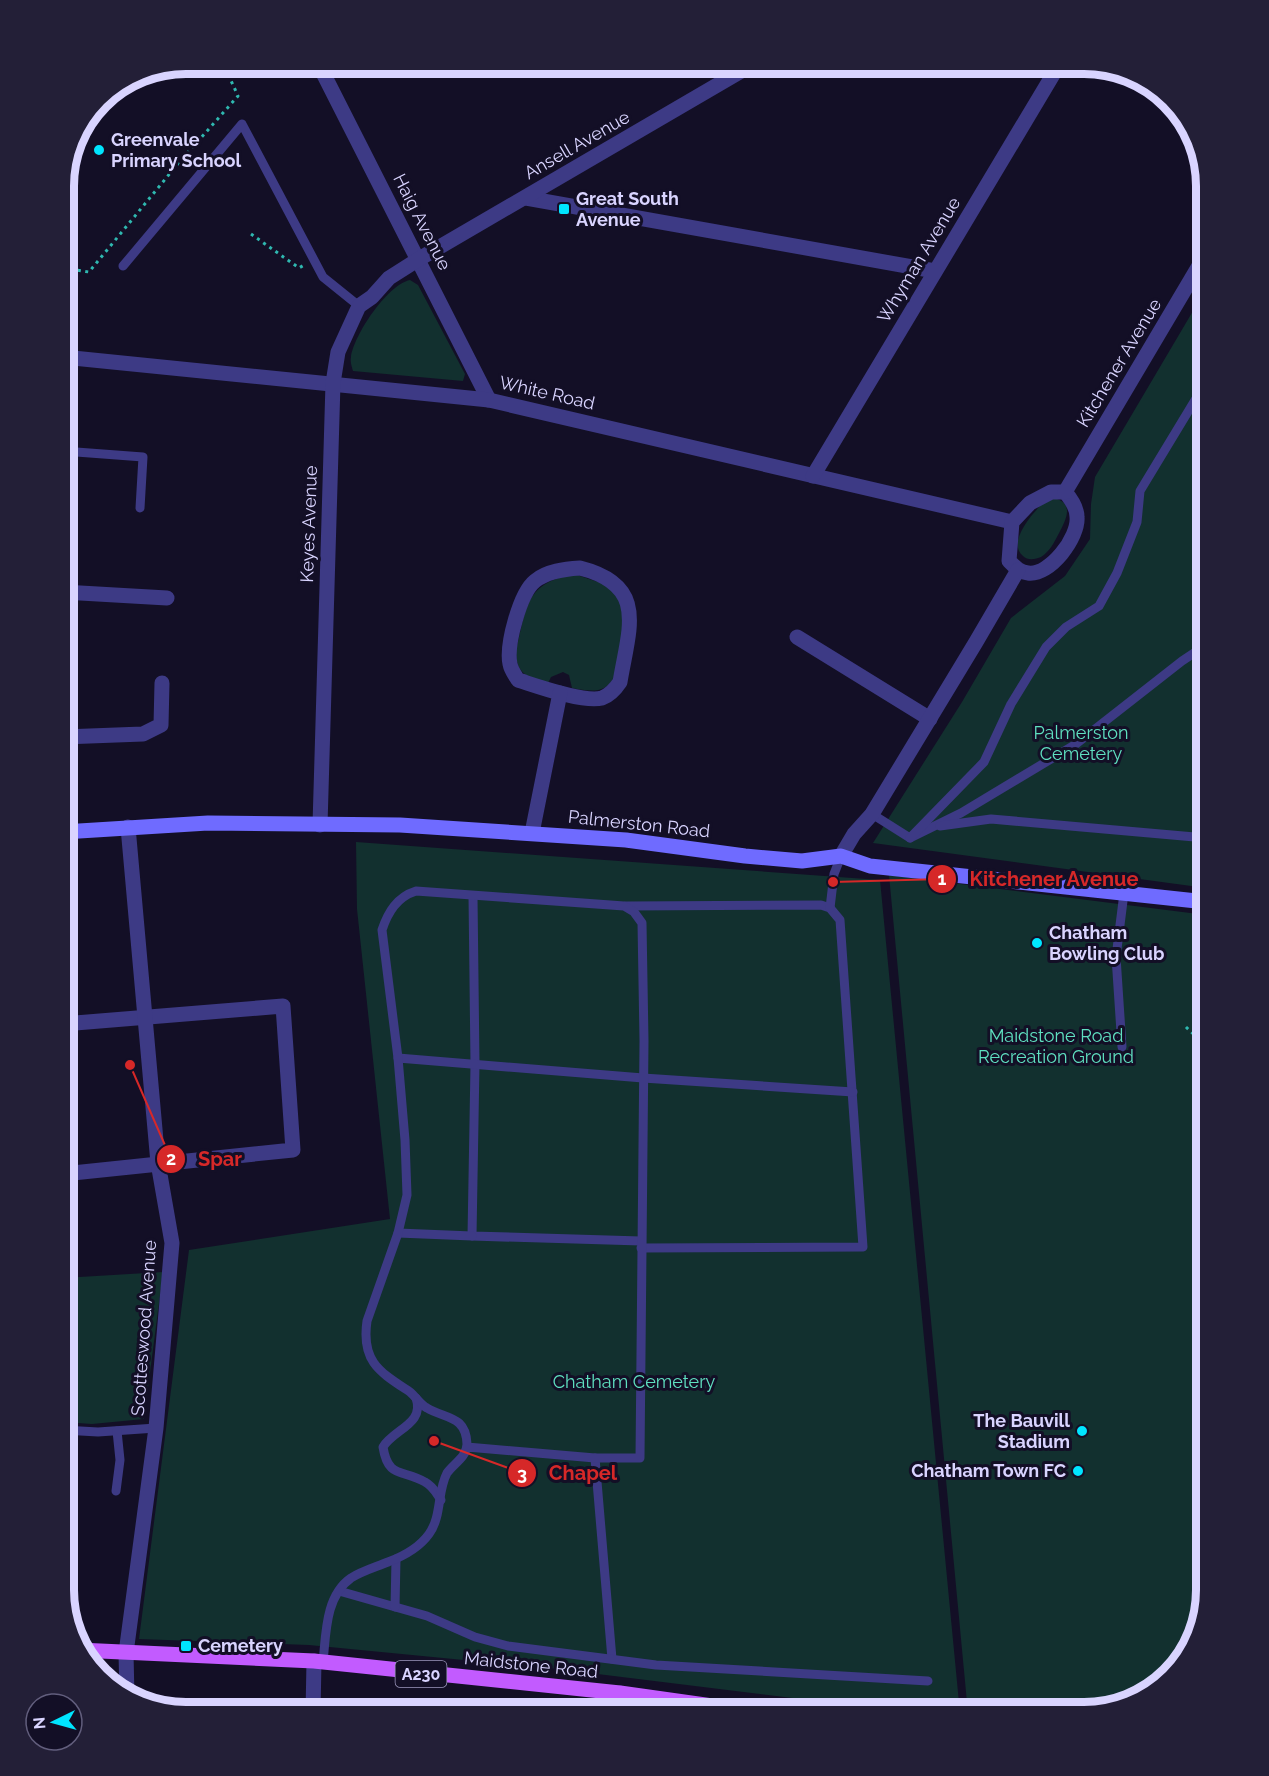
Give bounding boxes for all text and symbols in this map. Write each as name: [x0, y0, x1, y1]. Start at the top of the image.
street label: Ansell Avenue: [520, 106, 634, 183]
place label: Greenvale Primary School: [111, 129, 241, 171]
marker: Greenvale Primary School: [92, 143, 106, 157]
street label: Haig Avenue: [389, 170, 456, 274]
place label: Great South Avenue: [576, 188, 679, 230]
street label: Whyman Avenue: [873, 193, 965, 326]
marker: Great South Avenue: [557, 202, 571, 216]
street label: Kitchener Avenue: [1072, 294, 1166, 431]
street label: White Road: [497, 371, 597, 414]
street label: Keyes Avenue: [296, 465, 321, 583]
park label: Palmerston Cemetery: [1034, 722, 1129, 764]
street label: Palmerston Road: [567, 806, 711, 841]
callout: Kitchener Avenue: [927, 860, 1151, 898]
text: Kitchener Avenue: [970, 867, 1138, 891]
text: 1: [938, 868, 947, 889]
place label: Chatham Bowling Club: [1049, 922, 1164, 964]
marker: Chatham Bowling Club: [1030, 936, 1044, 950]
park label: Maidstone Road Recreation Ground: [978, 1025, 1134, 1067]
callout: Spar: [156, 1140, 254, 1178]
text: Spar: [198, 1147, 242, 1171]
text: 2: [166, 1148, 176, 1169]
street label: Scotteswood Avenue: [127, 1239, 160, 1417]
park label: Chatham Cemetery: [553, 1371, 715, 1392]
place label: The Bauvill Stadium: [973, 1410, 1070, 1452]
marker: The Bauvill Stadium: [1075, 1424, 1089, 1438]
callout: Chapel: [507, 1454, 629, 1492]
place label: Chatham Town FC: [911, 1460, 1066, 1481]
text: Chapel: [549, 1461, 618, 1485]
text: 3: [517, 1463, 527, 1484]
marker: Chatham Town FC: [1071, 1464, 1085, 1478]
place label: Cemetery: [198, 1635, 283, 1656]
marker: Cemetery: [179, 1639, 193, 1653]
street label: Maidstone Road: [463, 1647, 599, 1682]
road number: A230: [396, 1661, 446, 1687]
north arrow: [24, 1692, 84, 1752]
text: N: [30, 1716, 50, 1730]

